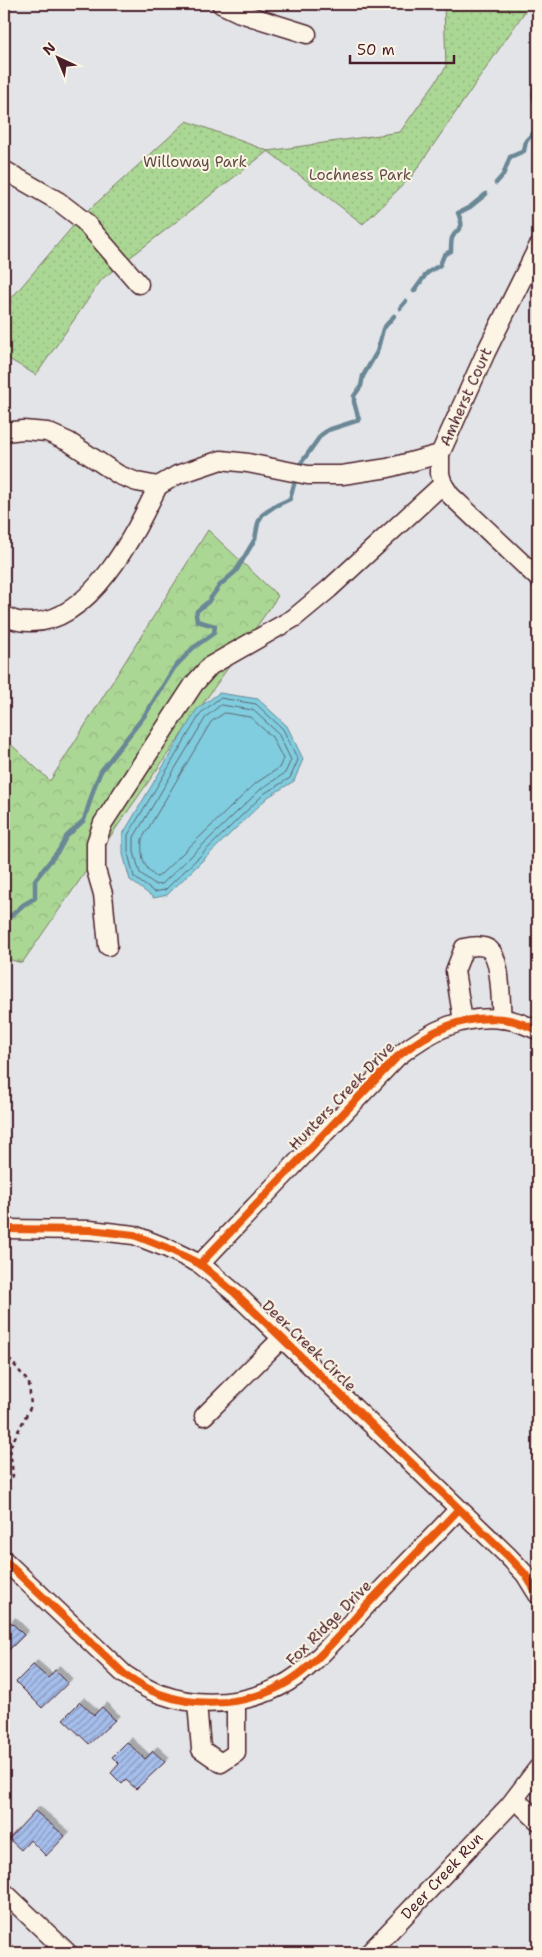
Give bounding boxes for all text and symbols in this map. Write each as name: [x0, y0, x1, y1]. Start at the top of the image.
north arrow: [32, 32, 82, 82]
scale bar: [350, 32, 453, 64]
text: N: [39, 38, 59, 59]
text: 50 m: [357, 40, 395, 60]
park label: Willoway Park: [143, 152, 247, 172]
park label: Lochness Park: [309, 165, 411, 185]
street label: Amherst Court: [435, 344, 497, 450]
street label: Hunters Creek Drive: [285, 1037, 399, 1155]
street label: Deer Creek Circle: [258, 1296, 360, 1396]
street label: Fox Ridge Drive: [282, 1576, 376, 1670]
street label: Deer Creek Run: [397, 1828, 487, 1924]

